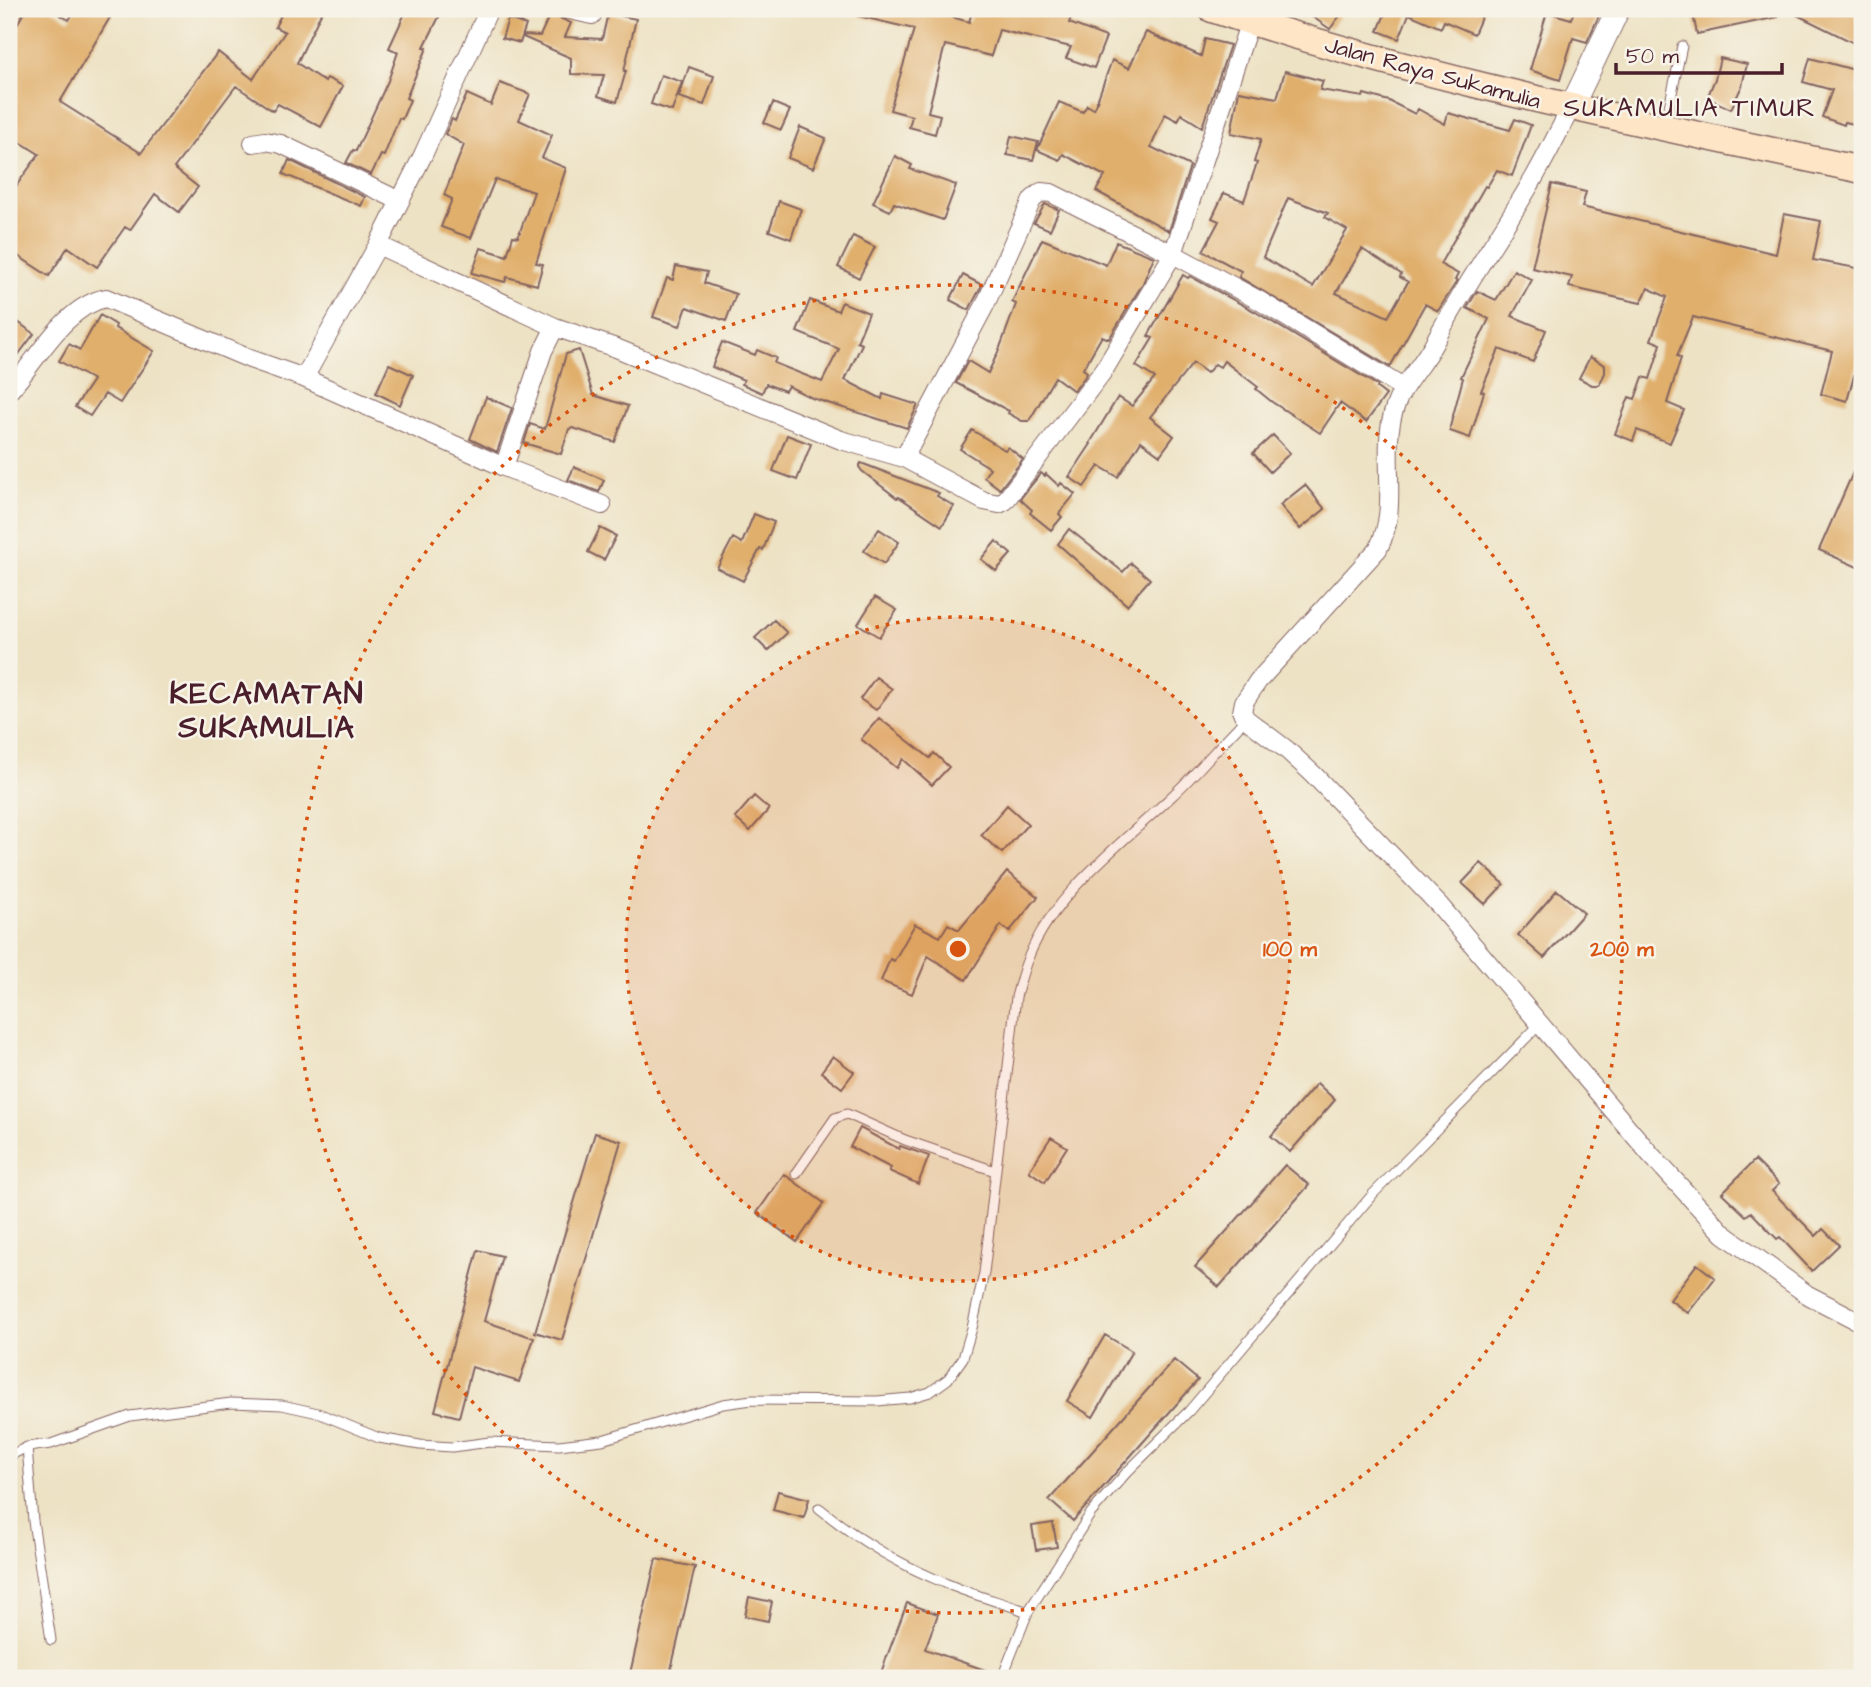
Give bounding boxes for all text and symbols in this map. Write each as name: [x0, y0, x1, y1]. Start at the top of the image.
street label: Jalan Raya Sukamulia: [1321, 29, 1544, 118]
scale bar: [1616, 32, 1782, 76]
text: 50 m: [1626, 42, 1680, 71]
district label: SUKAMULIA TIMUR: [1563, 90, 1817, 126]
district label: KECAMATAN SUKAMULIA: [169, 673, 365, 749]
text: 100 m: [1263, 935, 1318, 964]
text: 200 m: [1589, 935, 1654, 964]
centre of rings: [946, 937, 970, 961]

